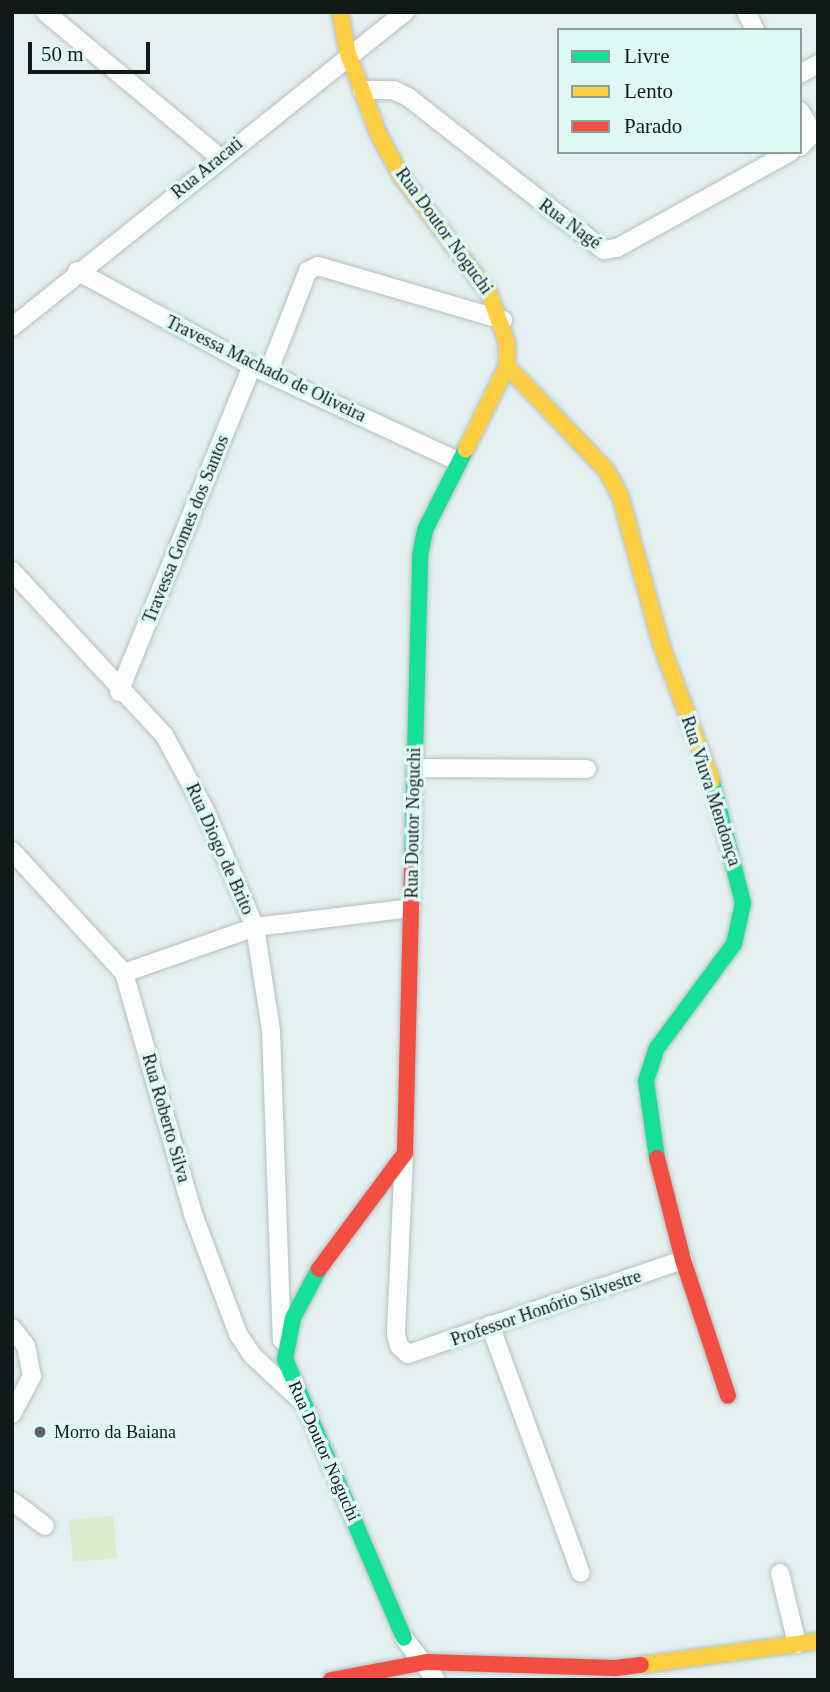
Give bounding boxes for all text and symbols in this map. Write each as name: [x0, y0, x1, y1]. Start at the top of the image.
scale bar: [32, 28, 154, 72]
legend: [557, 28, 802, 154]
text: 50 m: [41, 42, 84, 66]
text: Livre: [624, 44, 669, 68]
text: Lento: [624, 79, 673, 103]
text: Parado: [624, 114, 682, 138]
street label: Rua Aracati: [167, 132, 247, 204]
street label: Rua Doutor Noguchi: [391, 164, 497, 298]
street label: Rua Nagé: [535, 194, 605, 254]
street label: Travessa Machado de Oliveira: [163, 311, 369, 427]
street label: Travessa Gomes dos Santos: [138, 432, 234, 626]
street label: Rua Viuva Mendonça: [676, 713, 746, 869]
street label: Rua Doutor Noguchi: [401, 747, 425, 899]
street label: Rua Diogo de Brito: [181, 780, 259, 918]
street label: Rua Roberto Silva: [137, 1051, 195, 1185]
street label: Professor Honório Silvestre: [448, 1265, 644, 1351]
street label: Rua Doutor Noguchi: [283, 1378, 365, 1524]
place label: Morro da Baiana: [54, 1421, 176, 1443]
marker: Morro da Baiana: [32, 1424, 48, 1440]

